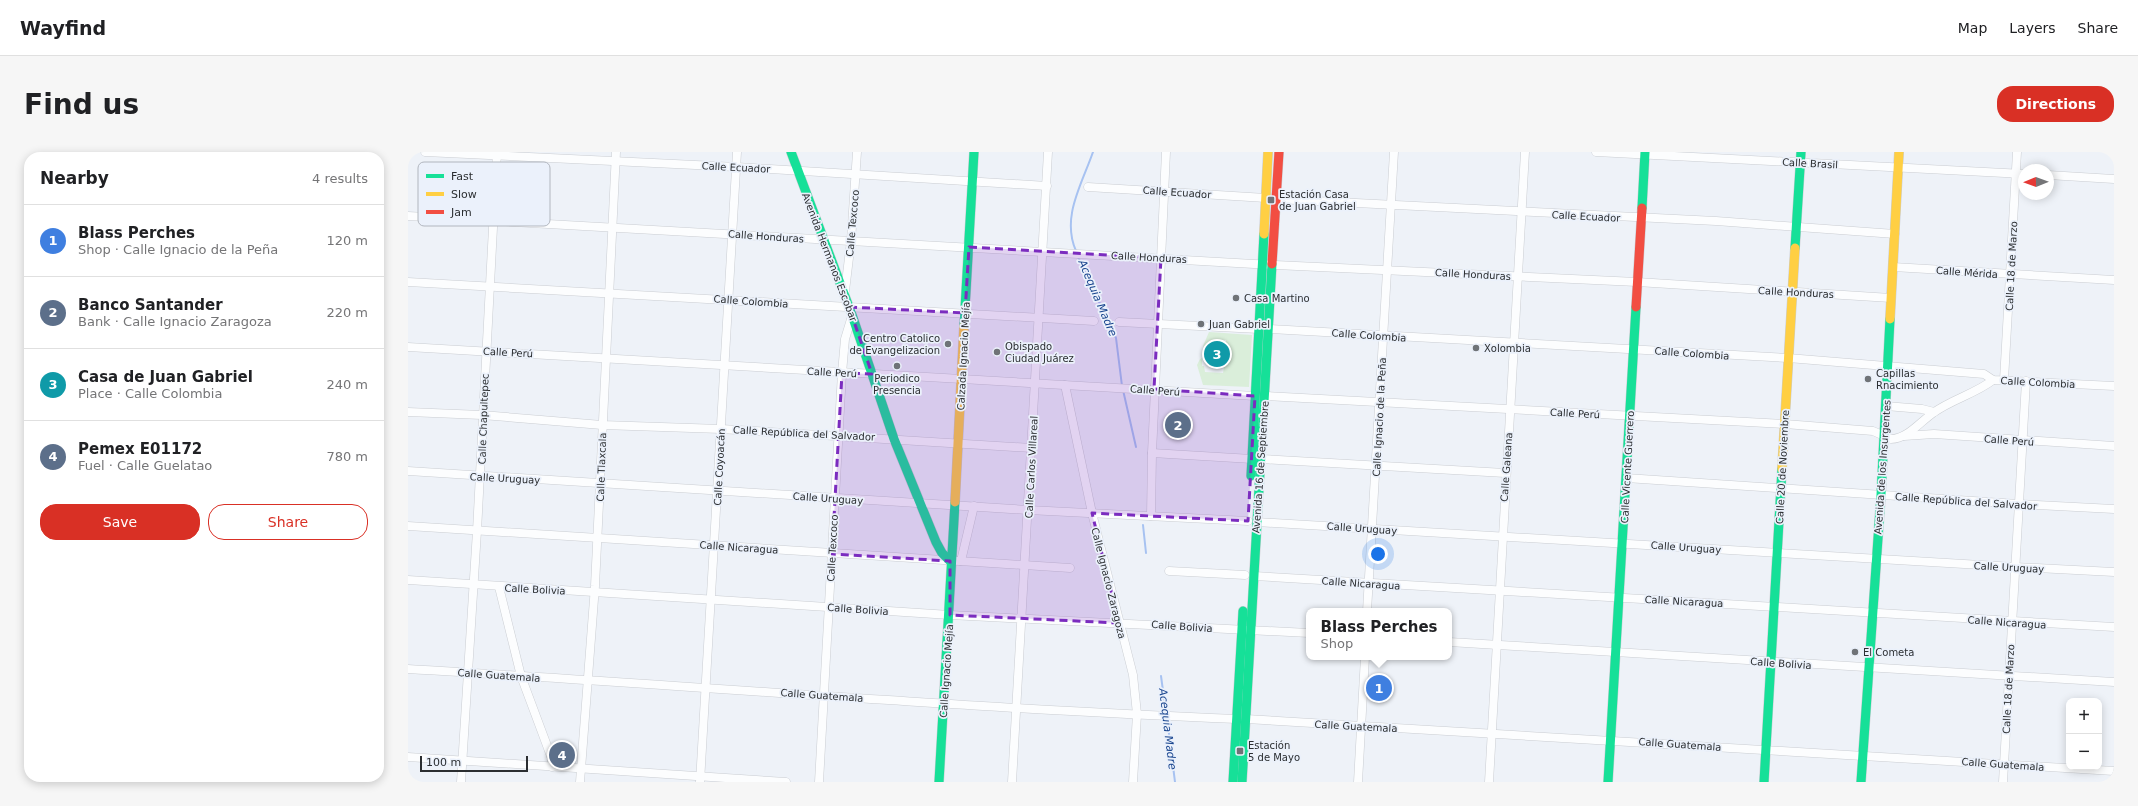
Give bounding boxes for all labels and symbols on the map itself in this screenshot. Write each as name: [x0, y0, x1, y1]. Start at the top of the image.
street label: Calle Brasil: [1782, 157, 1838, 170]
street label: Calle Ecuador: [701, 160, 772, 175]
legend: [418, 162, 550, 226]
north arrow: [2018, 164, 2054, 200]
text: Fast: [451, 170, 474, 183]
street label: Calle Ecuador: [1142, 185, 1213, 200]
text: Slow: [451, 188, 477, 201]
street label: Calle Texcoco: [844, 189, 861, 257]
place label: Estación Casa de Juan Gabriel: [1279, 189, 1356, 212]
street label: Avenida Hermanos Escobar: [800, 191, 860, 324]
marker: Estación Casa de Juan Gabriel: [1266, 195, 1276, 205]
text: Jam: [450, 206, 472, 219]
street label: Calle Ecuador: [1551, 209, 1622, 224]
street label: Calle 18 de Marzo: [2004, 221, 2019, 311]
street label: Calle Honduras: [728, 228, 804, 245]
street label: Calle Honduras: [1111, 250, 1187, 265]
water label: Acequia Madre: [1075, 257, 1120, 339]
street label: Calle Mérida: [1936, 265, 1998, 280]
street label: Calle Honduras: [1435, 267, 1511, 282]
street label: Calle Honduras: [1758, 285, 1834, 300]
street label: Calle Colombia: [713, 293, 789, 310]
marker: Casa Martino: [1231, 293, 1241, 303]
place label: Casa Martino: [1244, 293, 1310, 304]
street label: Calzada Ignacio Mejía: [955, 301, 972, 411]
marker: Juan Gabriel: [1196, 319, 1206, 329]
place label: Juan Gabriel: [1208, 319, 1270, 330]
street label: Calle Colombia: [1331, 327, 1407, 344]
place label: Centro Catolico de Evangelizacion: [849, 333, 940, 356]
marker: Centro Catolico de Evangelizacion: [943, 339, 953, 349]
pin: 3: [1204, 339, 1230, 369]
place label: Obispado Ciudad Juárez: [1005, 341, 1074, 364]
marker: Xolombia: [1471, 343, 1481, 353]
place label: Xolombia: [1484, 343, 1531, 354]
street label: Calle Colombia: [1654, 345, 1730, 362]
street label: Calle Perú: [483, 346, 533, 359]
marker: Obispado Ciudad Juárez: [992, 347, 1002, 357]
street label: Calle Ignacio de la Peña: [1371, 357, 1388, 477]
marker: Periodico Presencia: [892, 361, 902, 371]
street label: Calle Perú: [807, 366, 857, 379]
place label: Capillas Rnacimiento: [1876, 368, 1939, 391]
street label: Calle Chapultepec: [476, 373, 491, 465]
place label: Periodico Presencia: [873, 373, 921, 396]
marker: Capillas Rnacimiento: [1863, 374, 1873, 384]
street label: Calle Colombia: [2000, 375, 2076, 390]
street label: Calle Perú: [1130, 383, 1180, 398]
street label: Avenida de los Insurgentes: [1872, 399, 1893, 535]
street label: Avenida 16 de Septiembre: [1250, 401, 1271, 534]
street label: Calle Perú: [1550, 407, 1600, 420]
pin: 2: [1165, 410, 1191, 440]
street label: Calle Vicente Guerrero: [1619, 410, 1636, 524]
street label: Calle 20 de Noviembre: [1774, 410, 1791, 524]
street label: Calle Carlos Villareal: [1023, 416, 1040, 519]
street label: Calle República del Salvador: [733, 424, 876, 443]
street label: Calle Coyoacán: [712, 428, 727, 506]
street label: Calle Tlaxcala: [595, 432, 608, 502]
street label: Calle Galeana: [1499, 432, 1514, 502]
street label: Calle Perú: [1984, 433, 2034, 448]
street label: Calle Uruguay: [469, 471, 541, 486]
street label: Calle Uruguay: [792, 491, 864, 506]
street label: Calle República del Salvador: [1895, 491, 2038, 512]
street label: Calle Texcoco: [825, 514, 840, 582]
street label: Calle Uruguay: [1326, 521, 1398, 536]
street label: Calle Ignacio Zaragoza: [1089, 526, 1128, 640]
street label: Calle Nicaragua: [699, 539, 779, 556]
street label: Calle Uruguay: [1650, 540, 1722, 555]
your location: [1368, 544, 1388, 564]
street label: Calle Uruguay: [1973, 560, 2045, 575]
street label: Calle Nicaragua: [1321, 575, 1401, 592]
street label: Calle Bolivia: [504, 582, 566, 597]
street label: Calle Nicaragua: [1644, 594, 1724, 609]
street label: Calle Bolivia: [827, 602, 889, 617]
street label: Calle Nicaragua: [1967, 614, 2047, 631]
street label: Calle Bolivia: [1151, 619, 1213, 634]
street label: Calle Ignacio Mejía: [938, 624, 955, 718]
street label: Calle 18 de Marzo: [2001, 644, 2016, 734]
marker: El Cometa: [1850, 647, 1860, 657]
place label: El Cometa: [1863, 647, 1914, 658]
street label: Calle Bolivia: [1750, 656, 1812, 671]
street label: Calle Guatemala: [457, 667, 541, 684]
pin: 1: [1366, 673, 1392, 703]
street label: Calle Guatemala: [780, 687, 864, 704]
water label: Acequia Madre: [1156, 687, 1179, 771]
street label: Calle Guatemala: [1314, 719, 1398, 734]
street label: Calle Guatemala: [1638, 736, 1722, 753]
pin: 4: [549, 740, 575, 770]
place label: Estación 5 de Mayo: [1248, 740, 1300, 763]
marker: Estación 5 de Mayo: [1235, 746, 1245, 756]
scale bar: [420, 754, 528, 773]
street label: Calle Guatemala: [1961, 756, 2045, 773]

